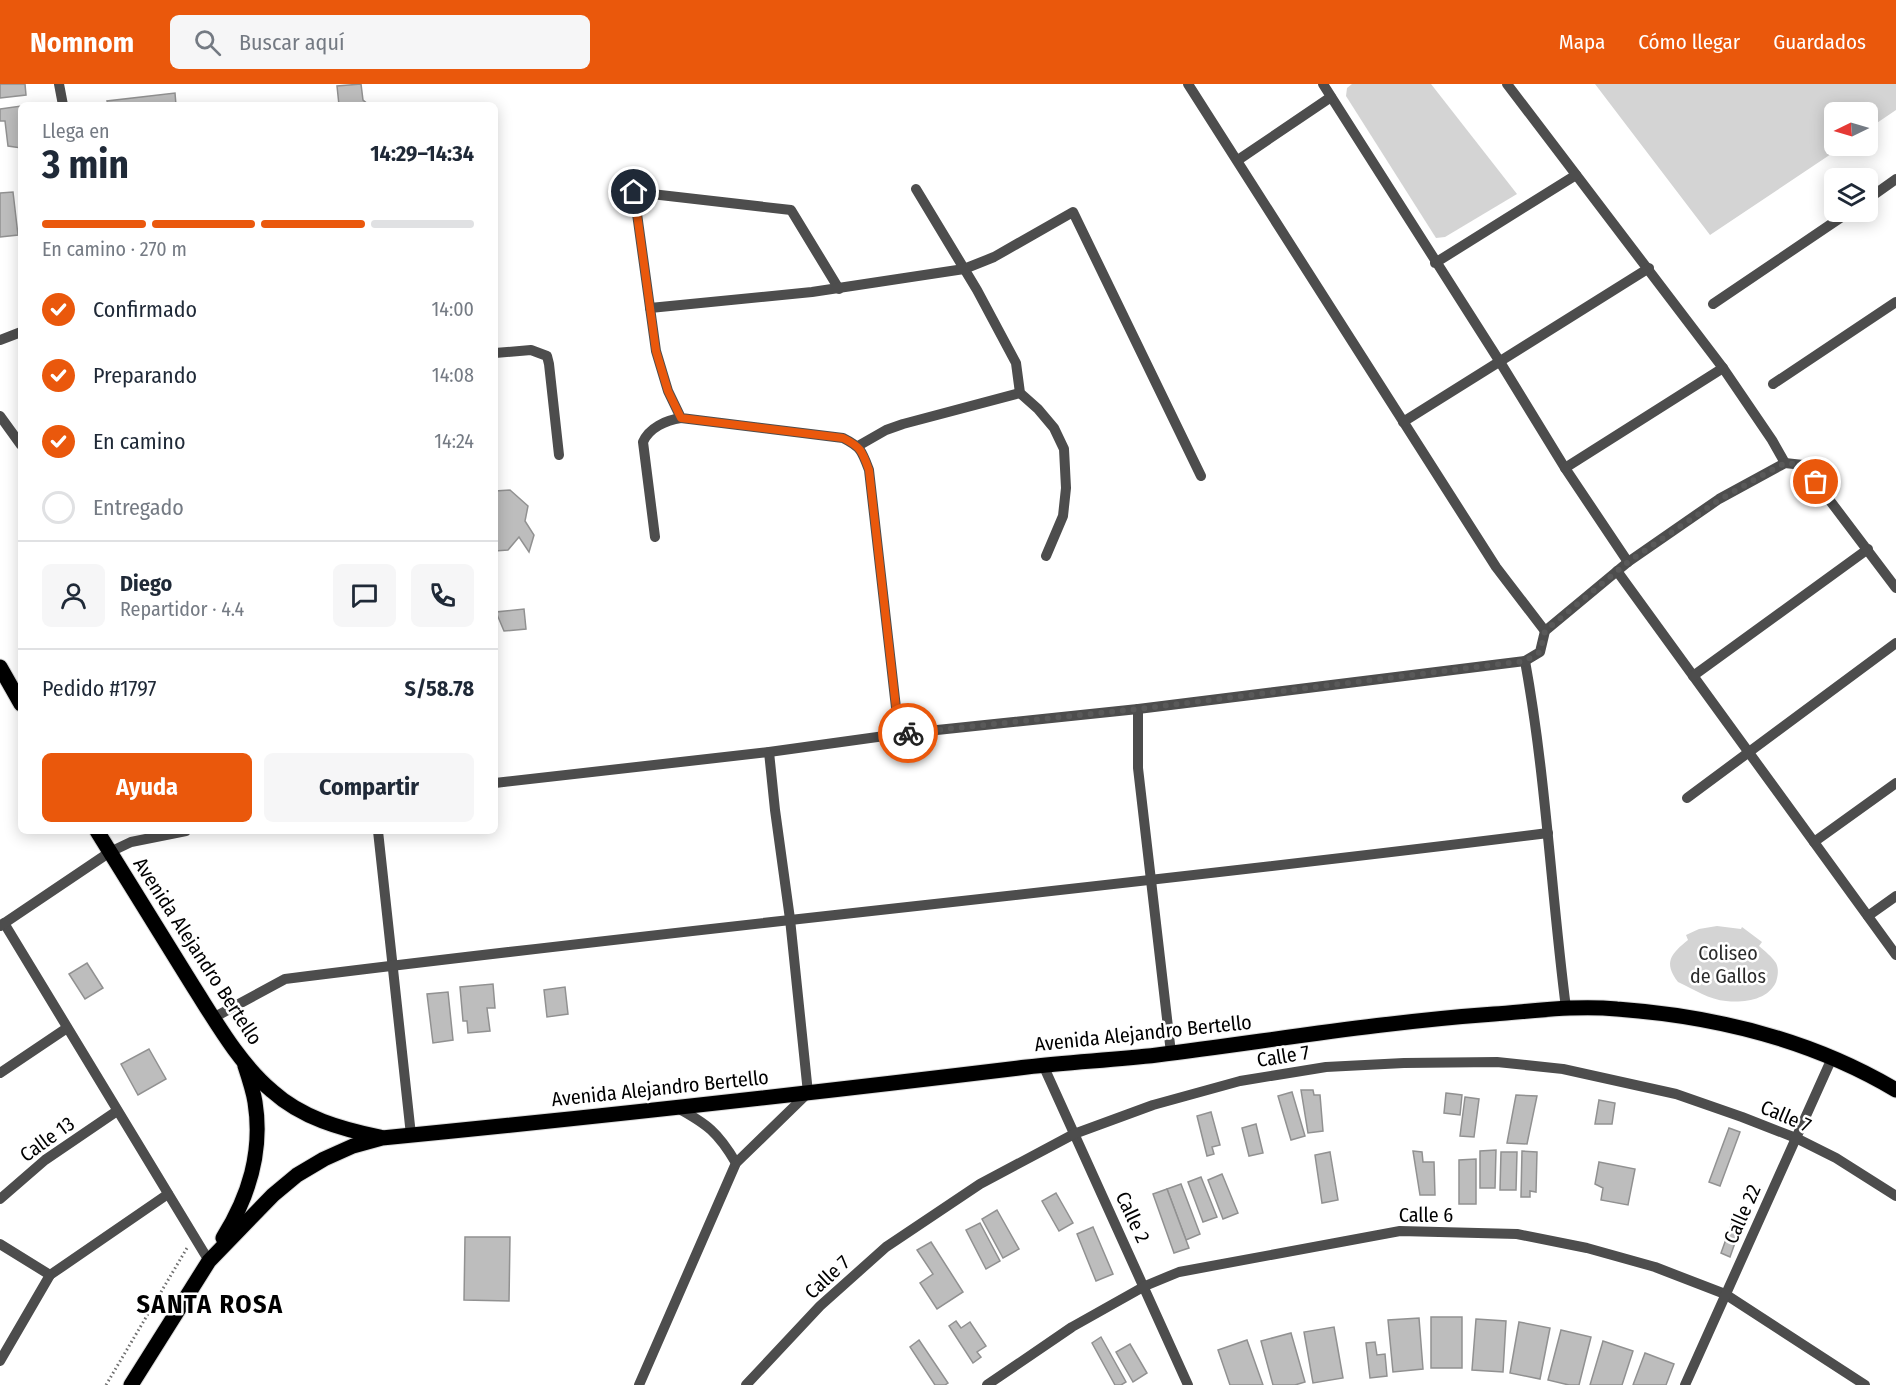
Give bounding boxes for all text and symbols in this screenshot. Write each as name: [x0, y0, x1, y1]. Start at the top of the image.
search box: [170, 15, 590, 69]
text: Nomnom: [30, 26, 134, 59]
icon: search: [191, 26, 224, 59]
text: Buscar aquí: [239, 29, 344, 56]
text: Mapa: [1559, 29, 1605, 55]
text: Cómo llegar: [1638, 29, 1740, 55]
text: Guardados: [1773, 29, 1866, 55]
north arrow: [1824, 102, 1878, 156]
map controls: [1824, 102, 1878, 222]
text: Llega en: [42, 119, 110, 143]
text: 14:29–14:34: [370, 140, 474, 167]
text: 3 min: [42, 142, 129, 188]
pin: [608, 166, 659, 217]
button: layers: [1824, 168, 1878, 222]
icon: home: [617, 175, 650, 208]
text: En camino · 270 m: [42, 237, 187, 261]
icon: check: [42, 293, 75, 326]
text: Confirmado: [93, 296, 197, 323]
text: 14:00: [431, 297, 474, 321]
icon: check: [42, 359, 75, 392]
text: Preparando: [93, 362, 197, 389]
text: 14:08: [432, 363, 474, 387]
icon: check: [42, 425, 75, 458]
text: En camino: [93, 428, 185, 455]
text: 14:24: [434, 429, 474, 453]
pin: [1790, 456, 1841, 507]
icon: bag: [1799, 465, 1832, 498]
text: Entregado: [93, 494, 184, 521]
button: person: [42, 564, 105, 627]
button: chat: [333, 564, 396, 627]
button: phone: [411, 564, 474, 627]
text: Diego: [120, 570, 172, 597]
text: Repartidor · 4.4: [120, 597, 244, 621]
text: Pedido #1797: [42, 675, 156, 702]
text: S/58.78: [405, 675, 474, 702]
courier: [878, 703, 938, 763]
icon: bike: [892, 717, 925, 750]
button: Ayuda: [42, 753, 252, 822]
button: Compartir: [264, 753, 474, 822]
street label: Avenida Alejandro Bertello: [129, 853, 267, 1049]
park label: Coliseo de Gallos: [1690, 941, 1766, 988]
street label: Avenida Alejandro Bertello: [1033, 1010, 1253, 1056]
street label: Calle 7: [1255, 1040, 1311, 1072]
street label: Avenida Alejandro Bertello: [550, 1065, 770, 1111]
street label: Calle 7: [1757, 1095, 1815, 1137]
street label: Calle 13: [15, 1111, 79, 1167]
street label: Calle 22: [1718, 1181, 1766, 1247]
street label: Calle 2: [1111, 1188, 1155, 1246]
street label: Calle 6: [1399, 1203, 1453, 1227]
street label: Calle 7: [800, 1250, 854, 1304]
district label: SANTA ROSA: [136, 1289, 284, 1320]

